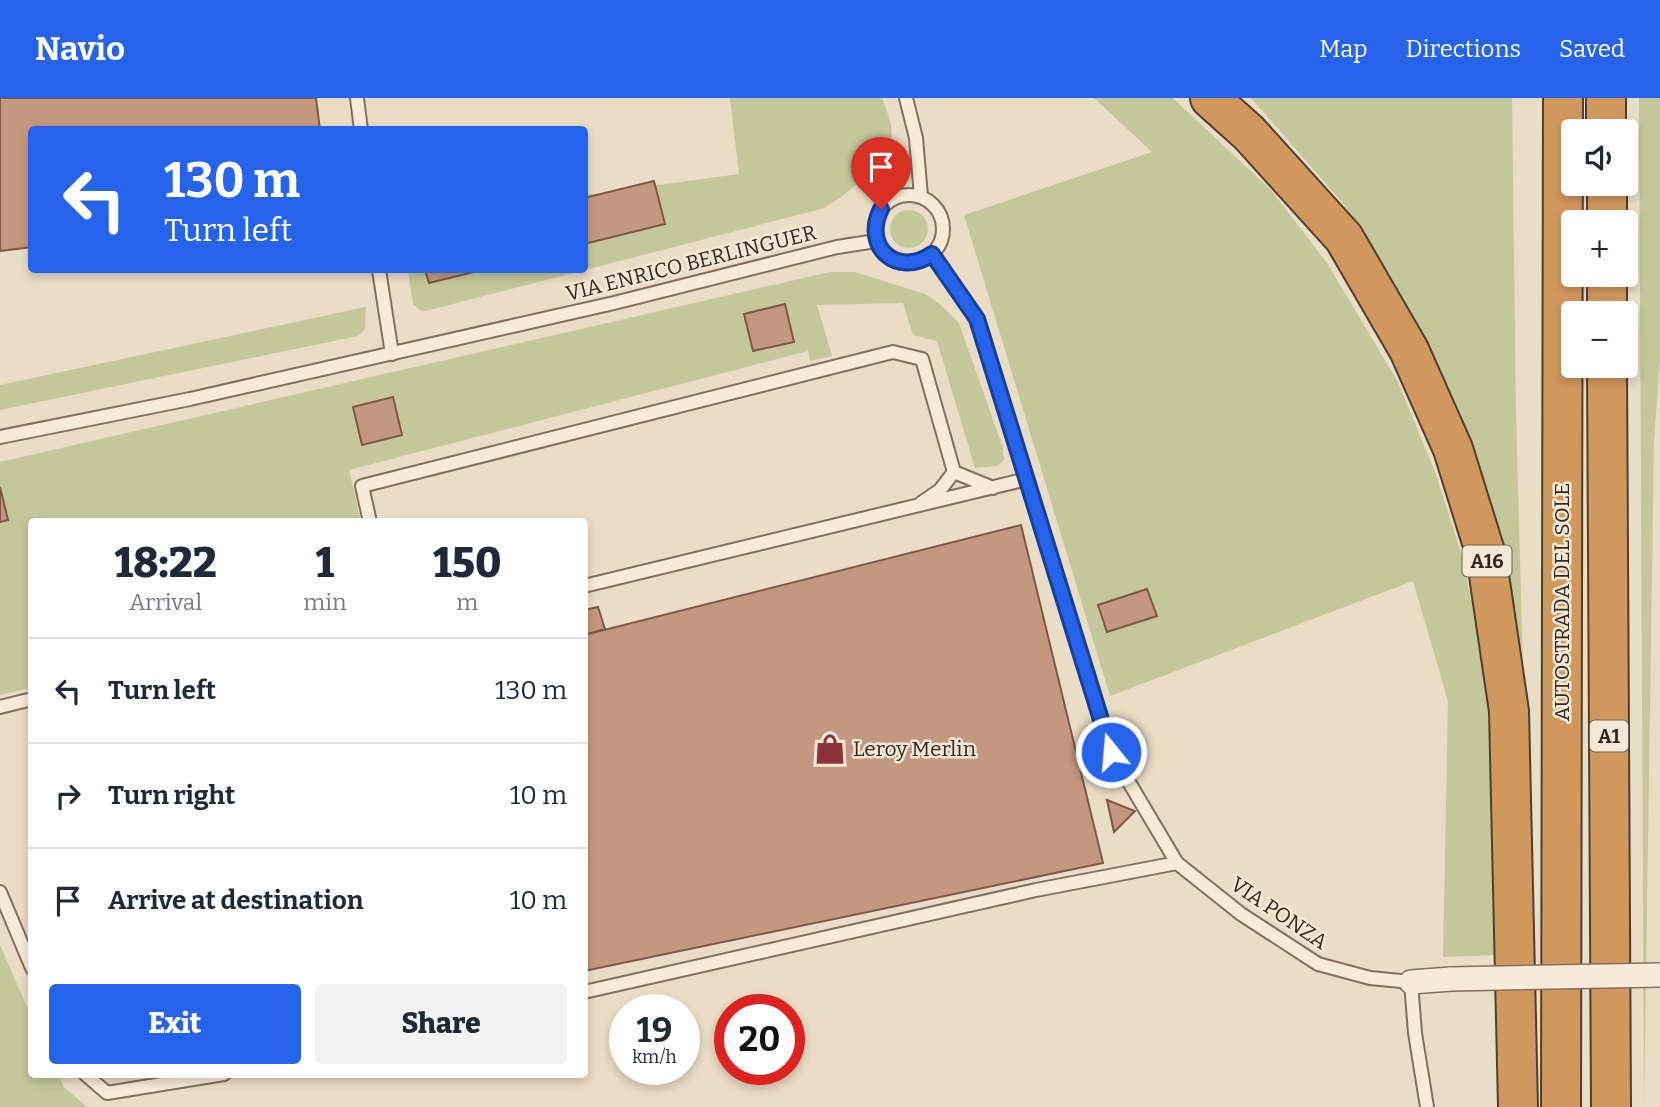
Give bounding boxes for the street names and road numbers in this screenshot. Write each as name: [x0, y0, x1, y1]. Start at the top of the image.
street label: VIA ENRICO BERLINGUER: [563, 219, 819, 307]
street label: AUTOSTRADA DEL SOLE: [1549, 483, 1575, 721]
road number: A16: [1462, 545, 1512, 576]
road number: A1: [1590, 720, 1628, 751]
street label: VIA PONZA: [1226, 871, 1333, 955]

